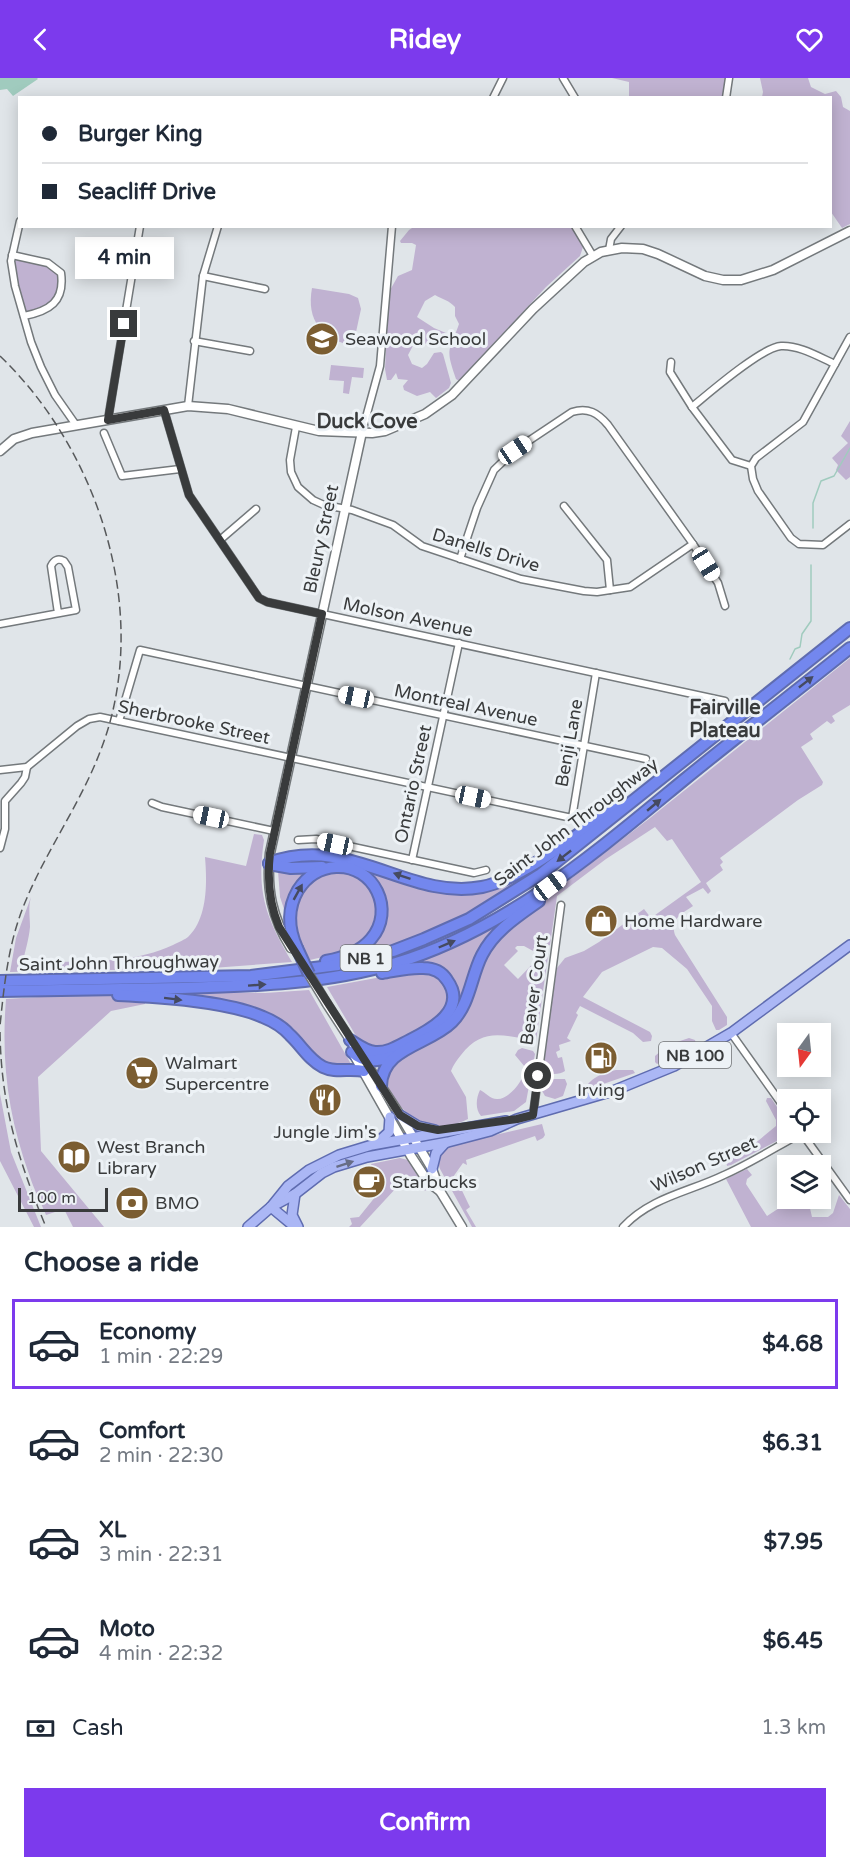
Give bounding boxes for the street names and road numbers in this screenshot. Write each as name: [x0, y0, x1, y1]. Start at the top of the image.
street label: Bleury Street: [299, 482, 343, 595]
street label: Danells Drive: [430, 523, 542, 577]
street label: Molson Avenue: [341, 592, 475, 642]
street label: Montreal Avenue: [392, 679, 540, 731]
street label: Sherbrooke Street: [116, 695, 272, 749]
street label: Benji Lane: [550, 697, 588, 789]
street label: Ontario Street: [390, 723, 436, 845]
street label: Saint John Throughway: [489, 753, 663, 891]
street label: Beaver Court: [515, 933, 553, 1047]
road number: NB 1: [340, 945, 392, 971]
street label: Saint John Throughway: [19, 950, 220, 976]
road number: NB 100: [659, 1042, 731, 1068]
street label: Wilson Street: [648, 1131, 760, 1197]

